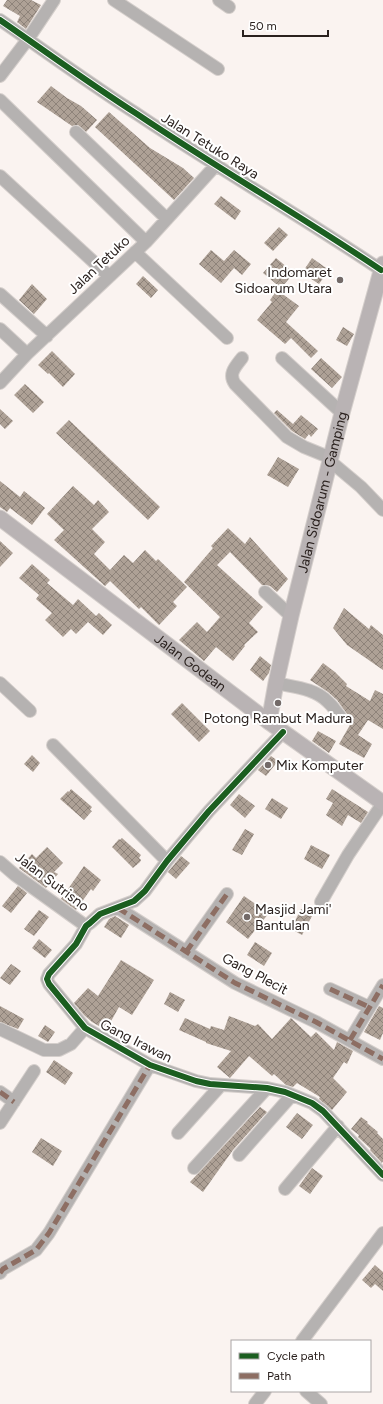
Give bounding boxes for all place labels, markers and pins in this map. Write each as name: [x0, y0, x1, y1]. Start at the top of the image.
place label: Indomaret Sidoarum Utara: [235, 264, 332, 297]
marker: Indomaret Sidoarum Utara: [335, 275, 345, 285]
marker: Potong Rambut Madura: [273, 698, 283, 708]
place label: Potong Rambut Madura: [204, 710, 352, 727]
place label: Mix Komputer: [276, 757, 364, 774]
marker: Mix Komputer: [263, 760, 273, 770]
place label: Masjid Jami' Bantulan: [255, 901, 332, 934]
marker: Masjid Jami' Bantulan: [242, 912, 252, 922]

